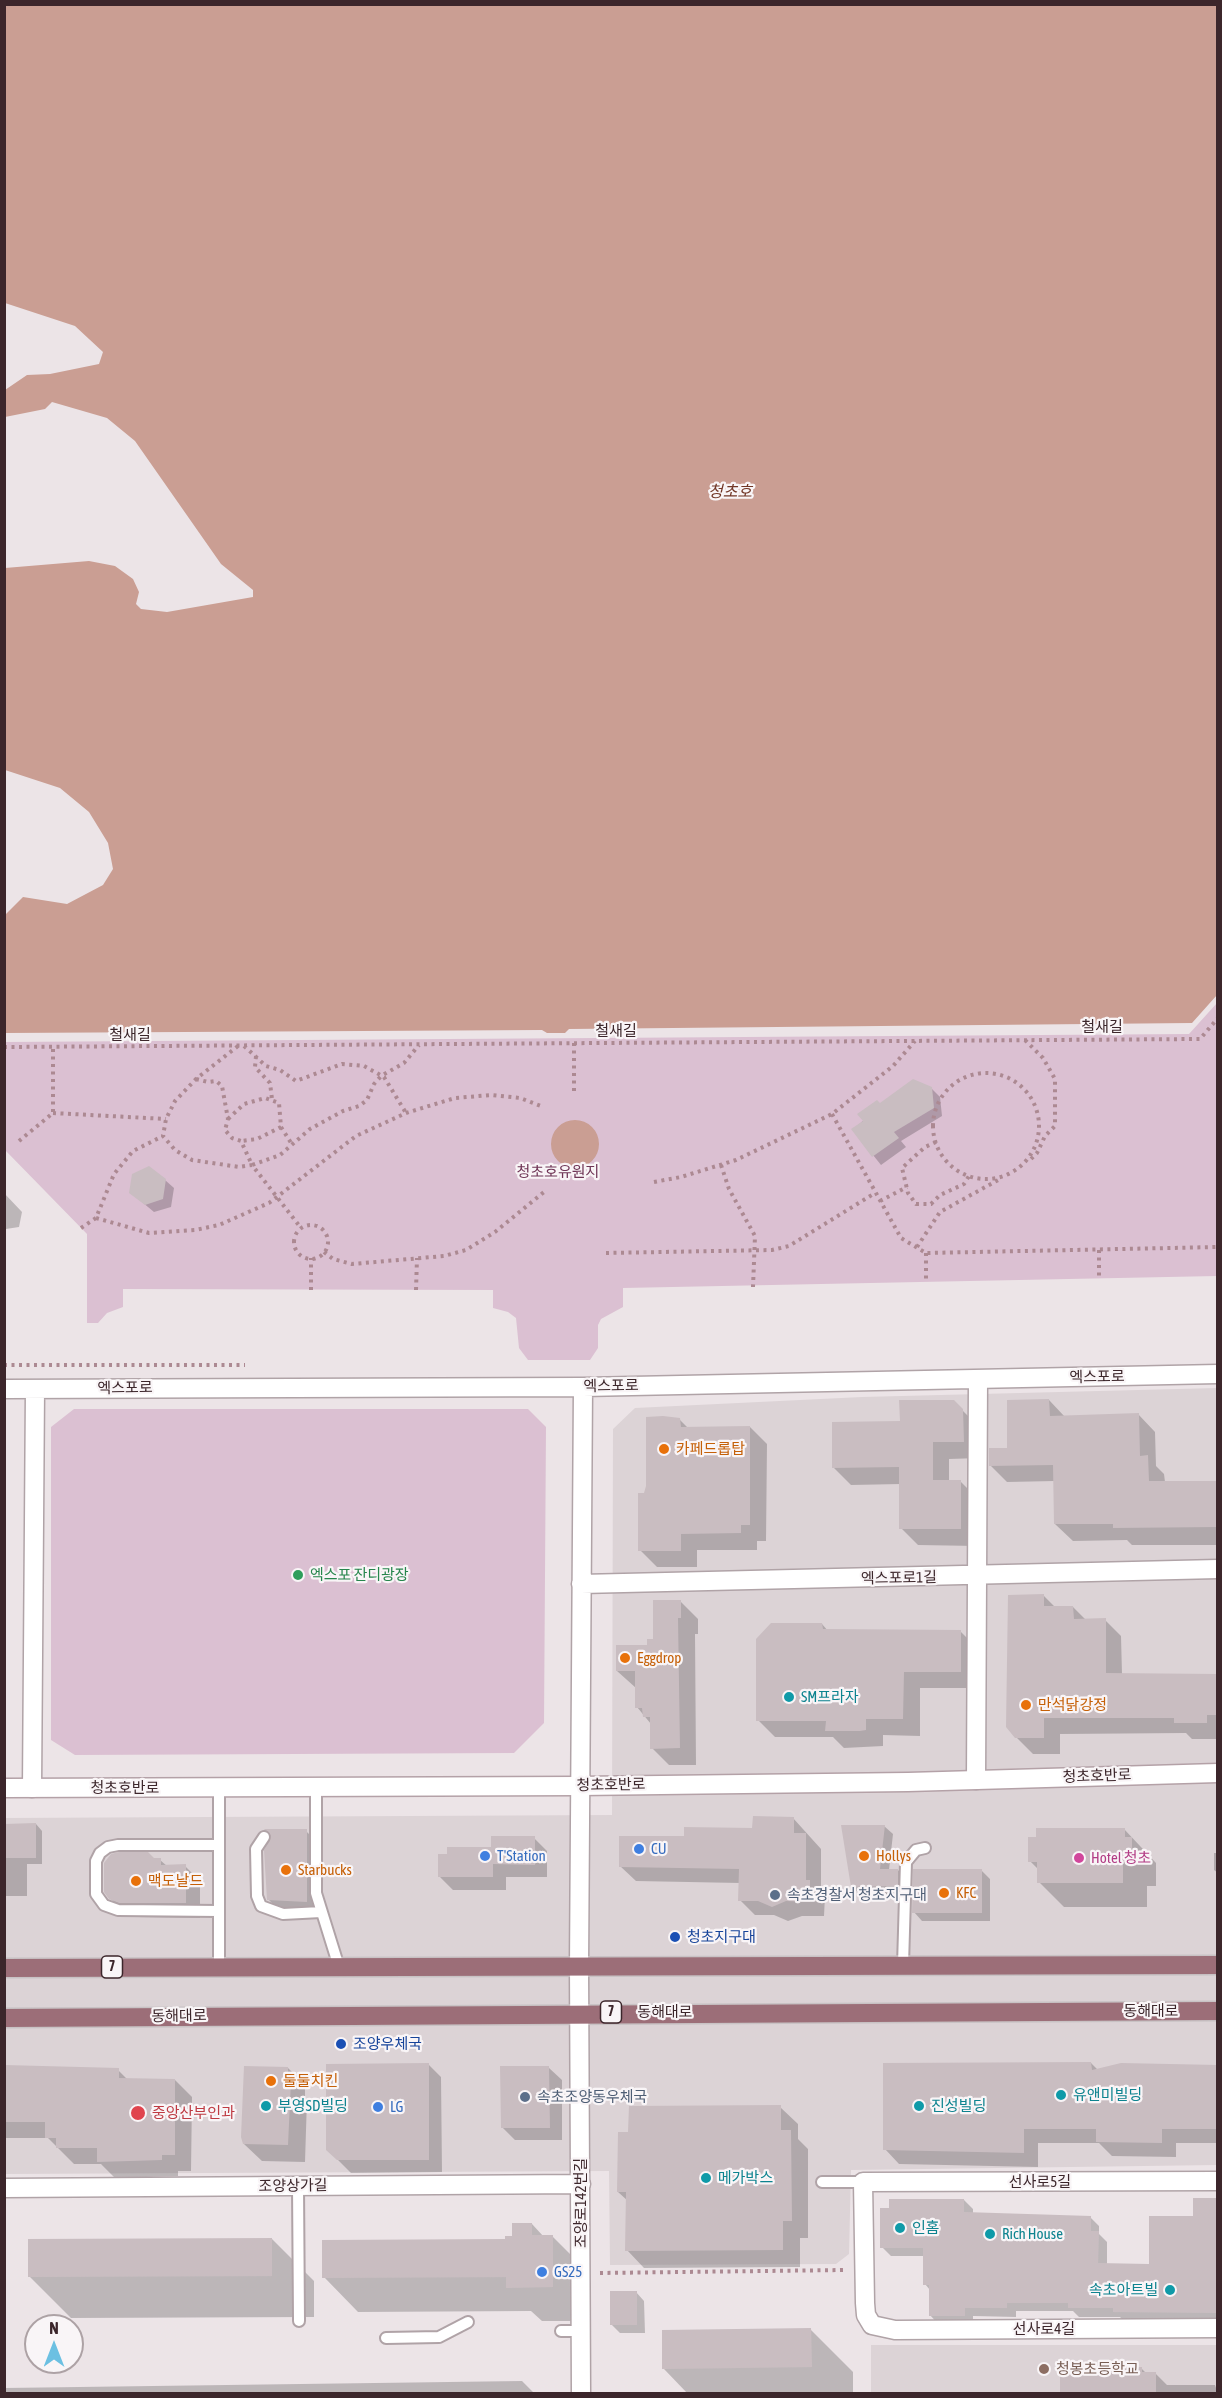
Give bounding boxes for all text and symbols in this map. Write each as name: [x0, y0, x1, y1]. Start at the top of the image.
water label: 청초호: [708, 482, 752, 502]
street label: 철새길: [1081, 1018, 1123, 1036]
street label: 철새길: [595, 1022, 637, 1040]
street label: 철새길: [109, 1026, 151, 1044]
park label: 청초호유원지: [517, 1163, 599, 1181]
street label: 엑스포로: [1069, 1368, 1125, 1386]
street label: 엑스포로: [583, 1377, 639, 1395]
street label: 엑스포로: [97, 1379, 153, 1397]
place label: 카페드롭탑: [676, 1440, 745, 1458]
marker: 카페드롭탑: [657, 1442, 671, 1456]
place label: 엑스포 잔디광장: [310, 1566, 409, 1584]
marker: 엑스포 잔디광장: [291, 1568, 305, 1582]
street label: 엑스포로1길: [861, 1568, 937, 1588]
place label: Eggdrop: [637, 1649, 681, 1667]
marker: Eggdrop: [618, 1651, 632, 1665]
place label: SM프라자: [801, 1688, 859, 1706]
marker: SM프라자: [782, 1690, 796, 1704]
place label: 만석닭강정: [1038, 1696, 1107, 1714]
marker: 만석닭강정: [1019, 1698, 1033, 1712]
street label: 청초호반로: [1062, 1766, 1132, 1786]
street label: 청초호반로: [576, 1775, 646, 1795]
street label: 청초호반로: [91, 1779, 159, 1797]
place label: CU: [651, 1840, 667, 1858]
marker: CU: [632, 1842, 646, 1856]
place label: T'Station: [497, 1847, 546, 1865]
place label: Hollys: [876, 1847, 911, 1865]
marker: T'Station: [478, 1849, 492, 1863]
marker: Hollys: [857, 1849, 871, 1863]
place label: Hotel 청초: [1091, 1849, 1151, 1867]
marker: Hotel 청초: [1072, 1851, 1086, 1865]
place label: Starbucks: [298, 1861, 352, 1879]
marker: Starbucks: [279, 1863, 293, 1877]
place label: 맥도날드: [148, 1872, 203, 1890]
marker: 맥도날드: [129, 1874, 143, 1888]
place label: KFC: [956, 1884, 976, 1902]
place label: 속초경찰서 청초지구대: [787, 1886, 927, 1904]
marker: KFC: [937, 1886, 951, 1900]
marker: 속초경찰서 청초지구대: [768, 1888, 782, 1902]
place label: 청초지구대: [687, 1928, 756, 1946]
marker: 청초지구대: [668, 1930, 682, 1944]
road number: 7: [102, 1956, 122, 1978]
road number: 7: [600, 2001, 622, 2023]
street label: 동해대로: [1123, 2002, 1179, 2020]
street label: 동해대로: [637, 2003, 693, 2021]
street label: 동해대로: [151, 2007, 207, 2025]
place label: 조양우체국: [353, 2035, 422, 2053]
marker: 조양우체국: [334, 2037, 348, 2051]
place label: 둘둘치킨: [283, 2072, 338, 2090]
marker: 둘둘치킨: [264, 2074, 278, 2088]
place label: 유앤미빌딩: [1073, 2086, 1142, 2104]
place label: 속초조양동우체국: [537, 2088, 647, 2106]
marker: 유앤미빌딩: [1054, 2088, 1068, 2102]
marker: 속초조양동우체국: [518, 2090, 532, 2104]
place label: 부영SD빌딩: [278, 2097, 348, 2115]
place label: 진성빌딩: [931, 2097, 986, 2115]
place label: LG: [390, 2098, 403, 2116]
marker: 부영SD빌딩: [259, 2099, 273, 2113]
marker: 진성빌딩: [912, 2099, 926, 2113]
marker: LG: [371, 2100, 385, 2114]
marker: 중앙산부인과: [129, 2104, 147, 2122]
place label: 중앙산부인과: [152, 2104, 235, 2122]
street label: 조양로142번길: [572, 2158, 590, 2248]
place label: 메가박스: [718, 2169, 773, 2187]
marker: 메가박스: [699, 2171, 713, 2185]
street label: 선사로5길: [1009, 2173, 1071, 2191]
street label: 조양상가길: [258, 2176, 328, 2196]
place label: 인홈: [912, 2219, 940, 2237]
marker: 인홈: [893, 2221, 907, 2235]
place label: Rich House: [1002, 2225, 1063, 2243]
marker: Rich House: [983, 2227, 997, 2241]
place label: GS25: [554, 2263, 582, 2281]
marker: GS25: [535, 2265, 549, 2279]
place label: 속초아트빌: [1089, 2281, 1158, 2299]
marker: 속초아트빌: [1163, 2283, 1177, 2297]
north arrow: [24, 2314, 84, 2374]
text: N: [49, 2319, 59, 2337]
street label: 선사로4길: [1013, 2320, 1075, 2338]
place label: 청봉초등학교: [1056, 2360, 1139, 2378]
marker: 청봉초등학교: [1037, 2362, 1051, 2376]

